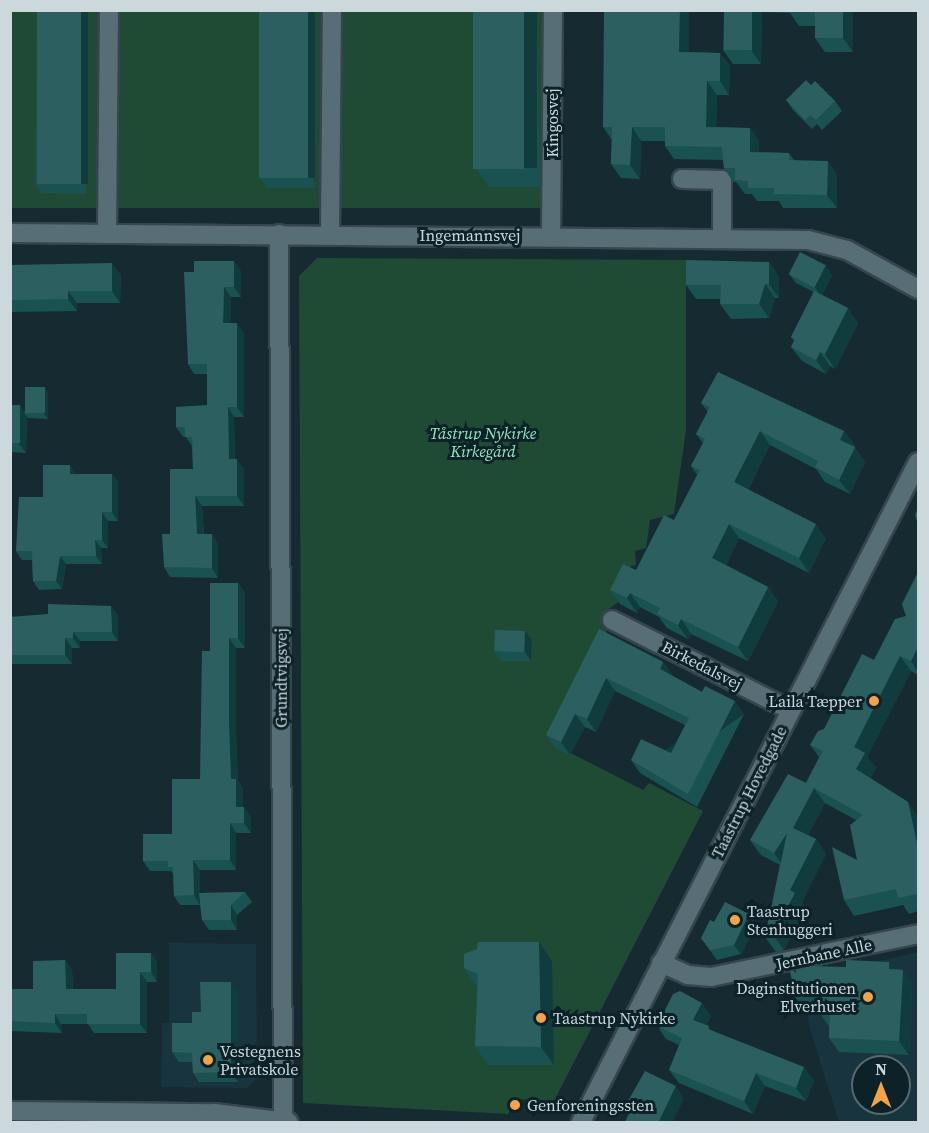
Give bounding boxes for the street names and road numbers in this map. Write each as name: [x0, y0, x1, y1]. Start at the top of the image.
street label: Kingosvej: [542, 88, 562, 158]
street label: Ingemannsvej: [419, 225, 521, 245]
street label: Grundtvigsvej: [271, 628, 291, 728]
street label: Birkedalsvej: [659, 637, 745, 693]
street label: Taastrup Hovedgade: [707, 723, 791, 861]
street label: Jernbane Alle: [774, 934, 874, 974]

